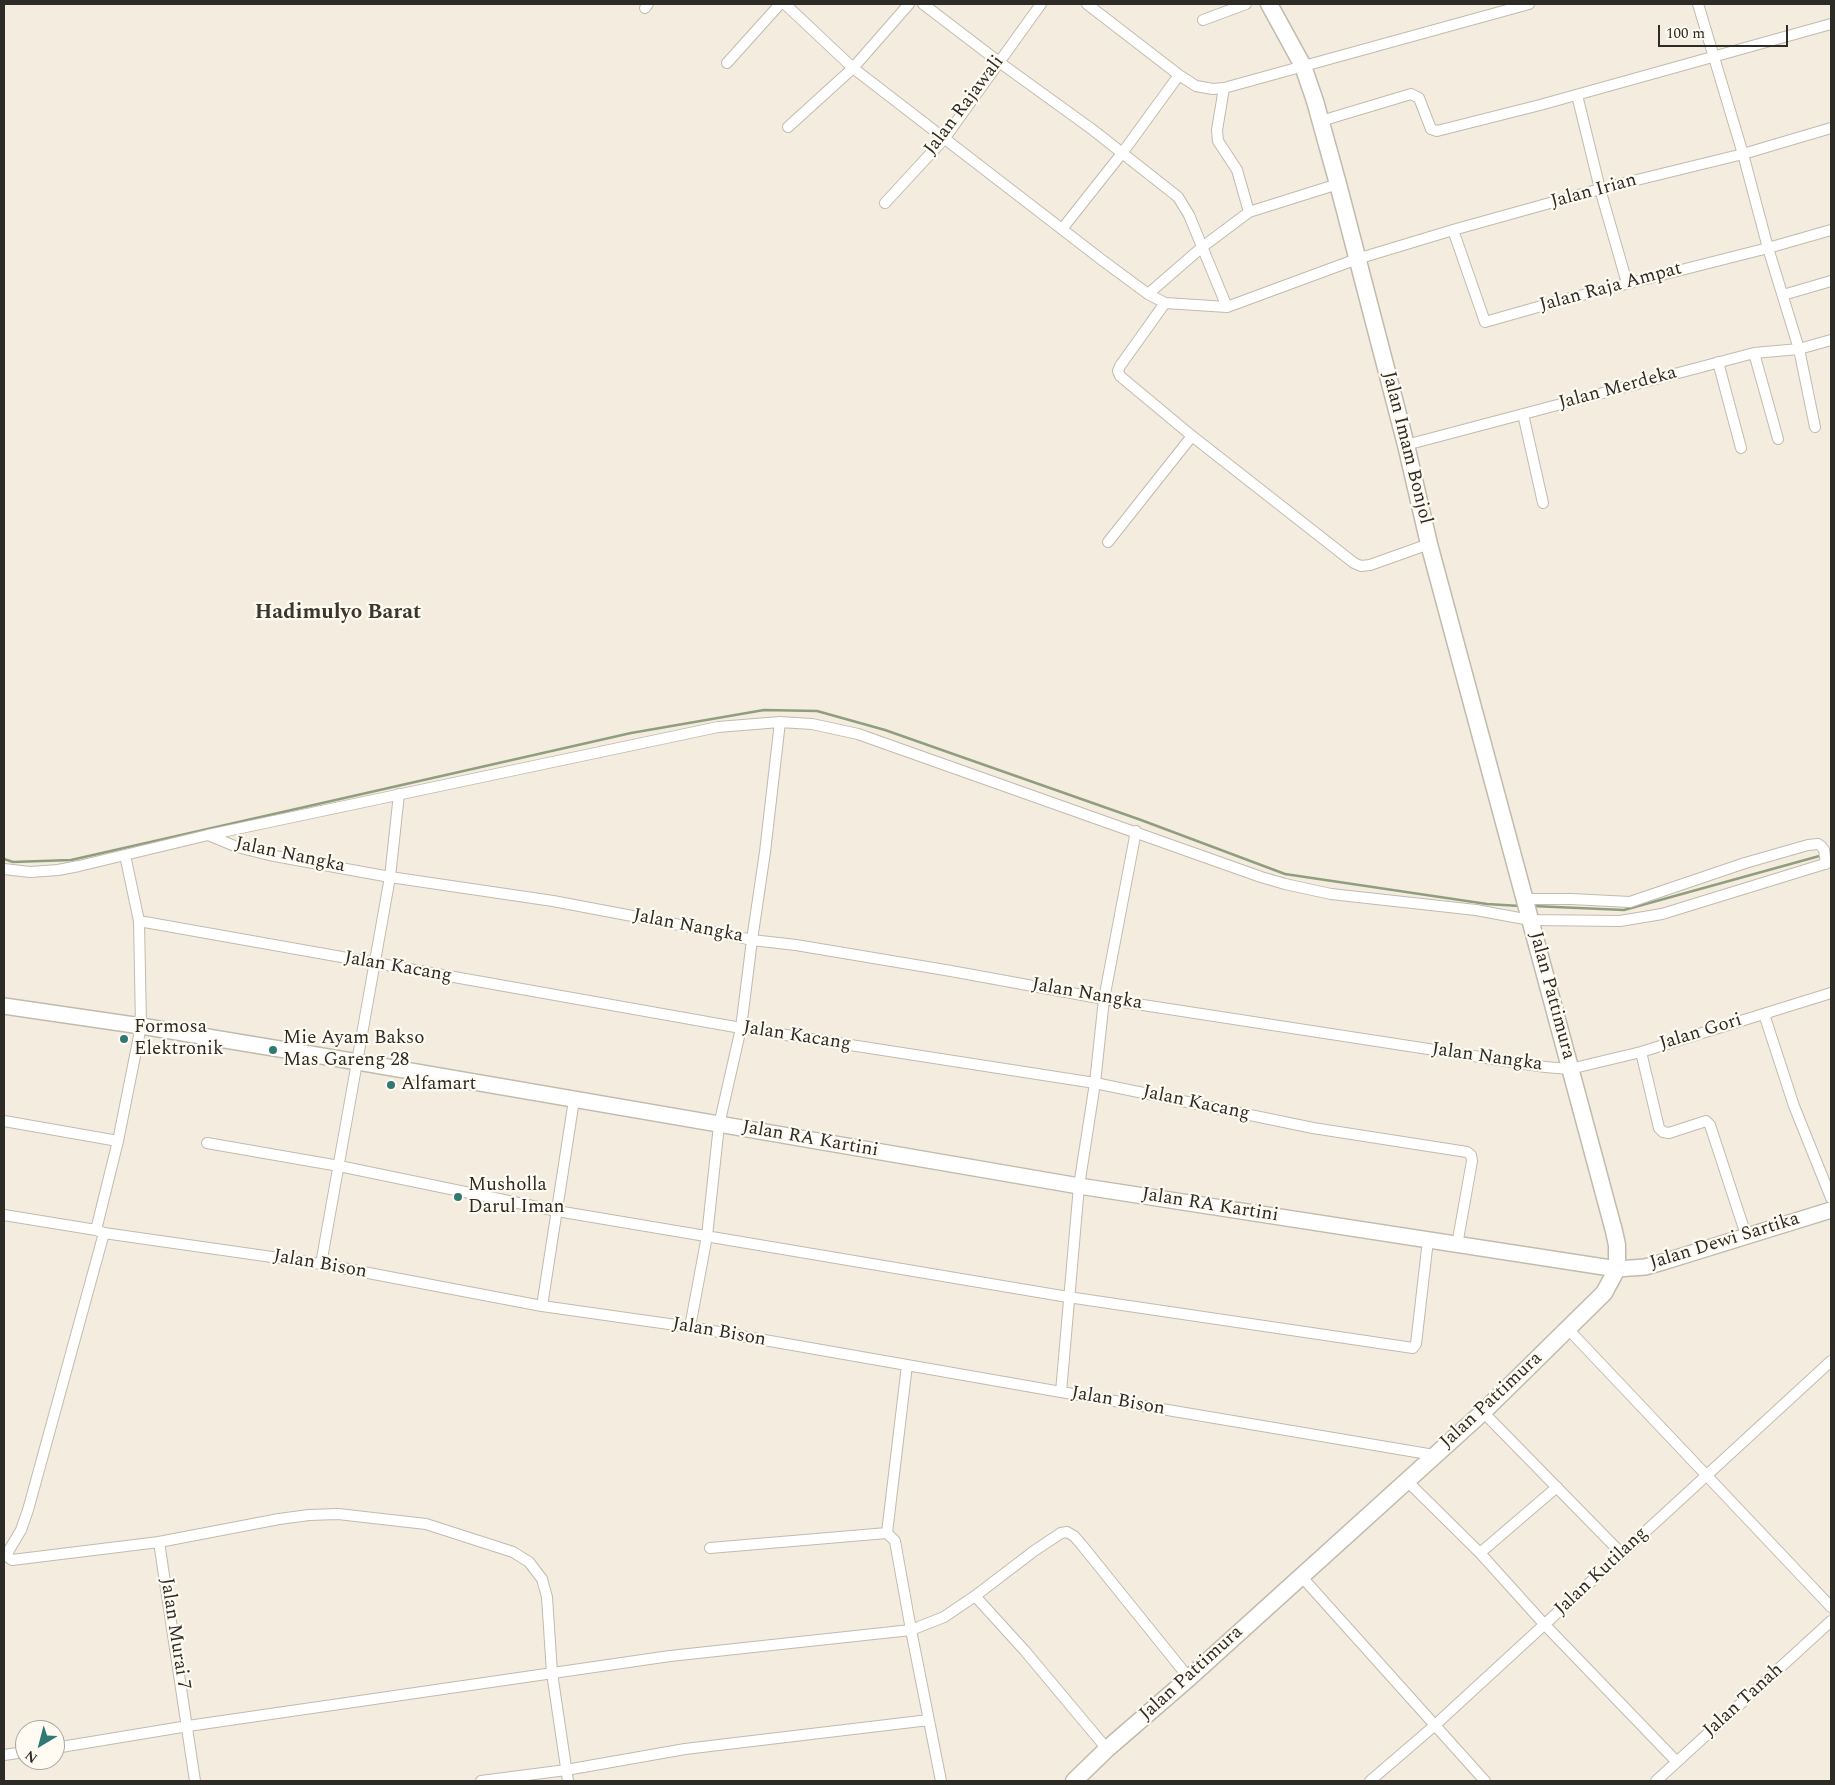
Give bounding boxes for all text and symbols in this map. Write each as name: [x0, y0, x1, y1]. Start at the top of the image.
scale bar: [1660, 15, 1790, 47]
text: 100 m: [1666, 22, 1705, 45]
street label: Jalan Rajawali: [920, 52, 1010, 160]
street label: Jalan Irian: [1549, 170, 1639, 214]
street label: Jalan Raja Ampat: [1537, 258, 1685, 318]
street label: Jalan Merdeka: [1557, 362, 1679, 416]
street label: Jalan Imam Bonjol: [1376, 369, 1436, 527]
district label: Hadimulyo Barat: [255, 601, 421, 627]
street label: Jalan Nangka: [233, 833, 347, 879]
street label: Jalan Nangka: [631, 905, 745, 949]
street label: Jalan Pattimura: [1523, 930, 1579, 1062]
street label: Jalan Kacang: [342, 947, 454, 989]
street label: Jalan Nangka: [1030, 974, 1144, 1016]
street label: Jalan Gori: [1657, 1010, 1745, 1056]
place label: Formosa Elektronik: [134, 1017, 224, 1061]
street label: Jalan Kacang: [741, 1017, 853, 1057]
place label: Mie Ayam Bakso Mas Gareng 28: [283, 1028, 424, 1072]
marker: Formosa Elektronik: [118, 1033, 130, 1045]
street label: Jalan Nangka: [1430, 1039, 1544, 1077]
marker: Mie Ayam Bakso Mas Gareng 28: [267, 1044, 279, 1056]
place label: Alfamart: [401, 1074, 476, 1096]
marker: Alfamart: [385, 1079, 397, 1091]
street label: Jalan Kacang: [1140, 1082, 1252, 1126]
street label: Jalan RA Kartini: [740, 1117, 880, 1163]
place label: Musholla Darul Iman: [468, 1175, 565, 1219]
street label: Jalan RA Kartini: [1140, 1184, 1280, 1228]
marker: Musholla Darul Iman: [452, 1191, 464, 1203]
street label: Jalan Dewi Sartika: [1647, 1208, 1803, 1276]
street label: Jalan Bison: [271, 1246, 369, 1284]
street label: Jalan Bison: [670, 1314, 768, 1352]
street label: Jalan Pattimura: [1436, 1348, 1548, 1454]
street label: Jalan Bison: [1069, 1383, 1167, 1421]
street label: Jalan Kutilang: [1551, 1523, 1653, 1621]
street label: Jalan Murai 7: [154, 1577, 194, 1691]
street label: Jalan Pattimura: [1136, 1622, 1248, 1726]
street label: Jalan Tanah: [1699, 1659, 1789, 1743]
north arrow: [15, 1720, 65, 1770]
text: N: [20, 1745, 42, 1768]

